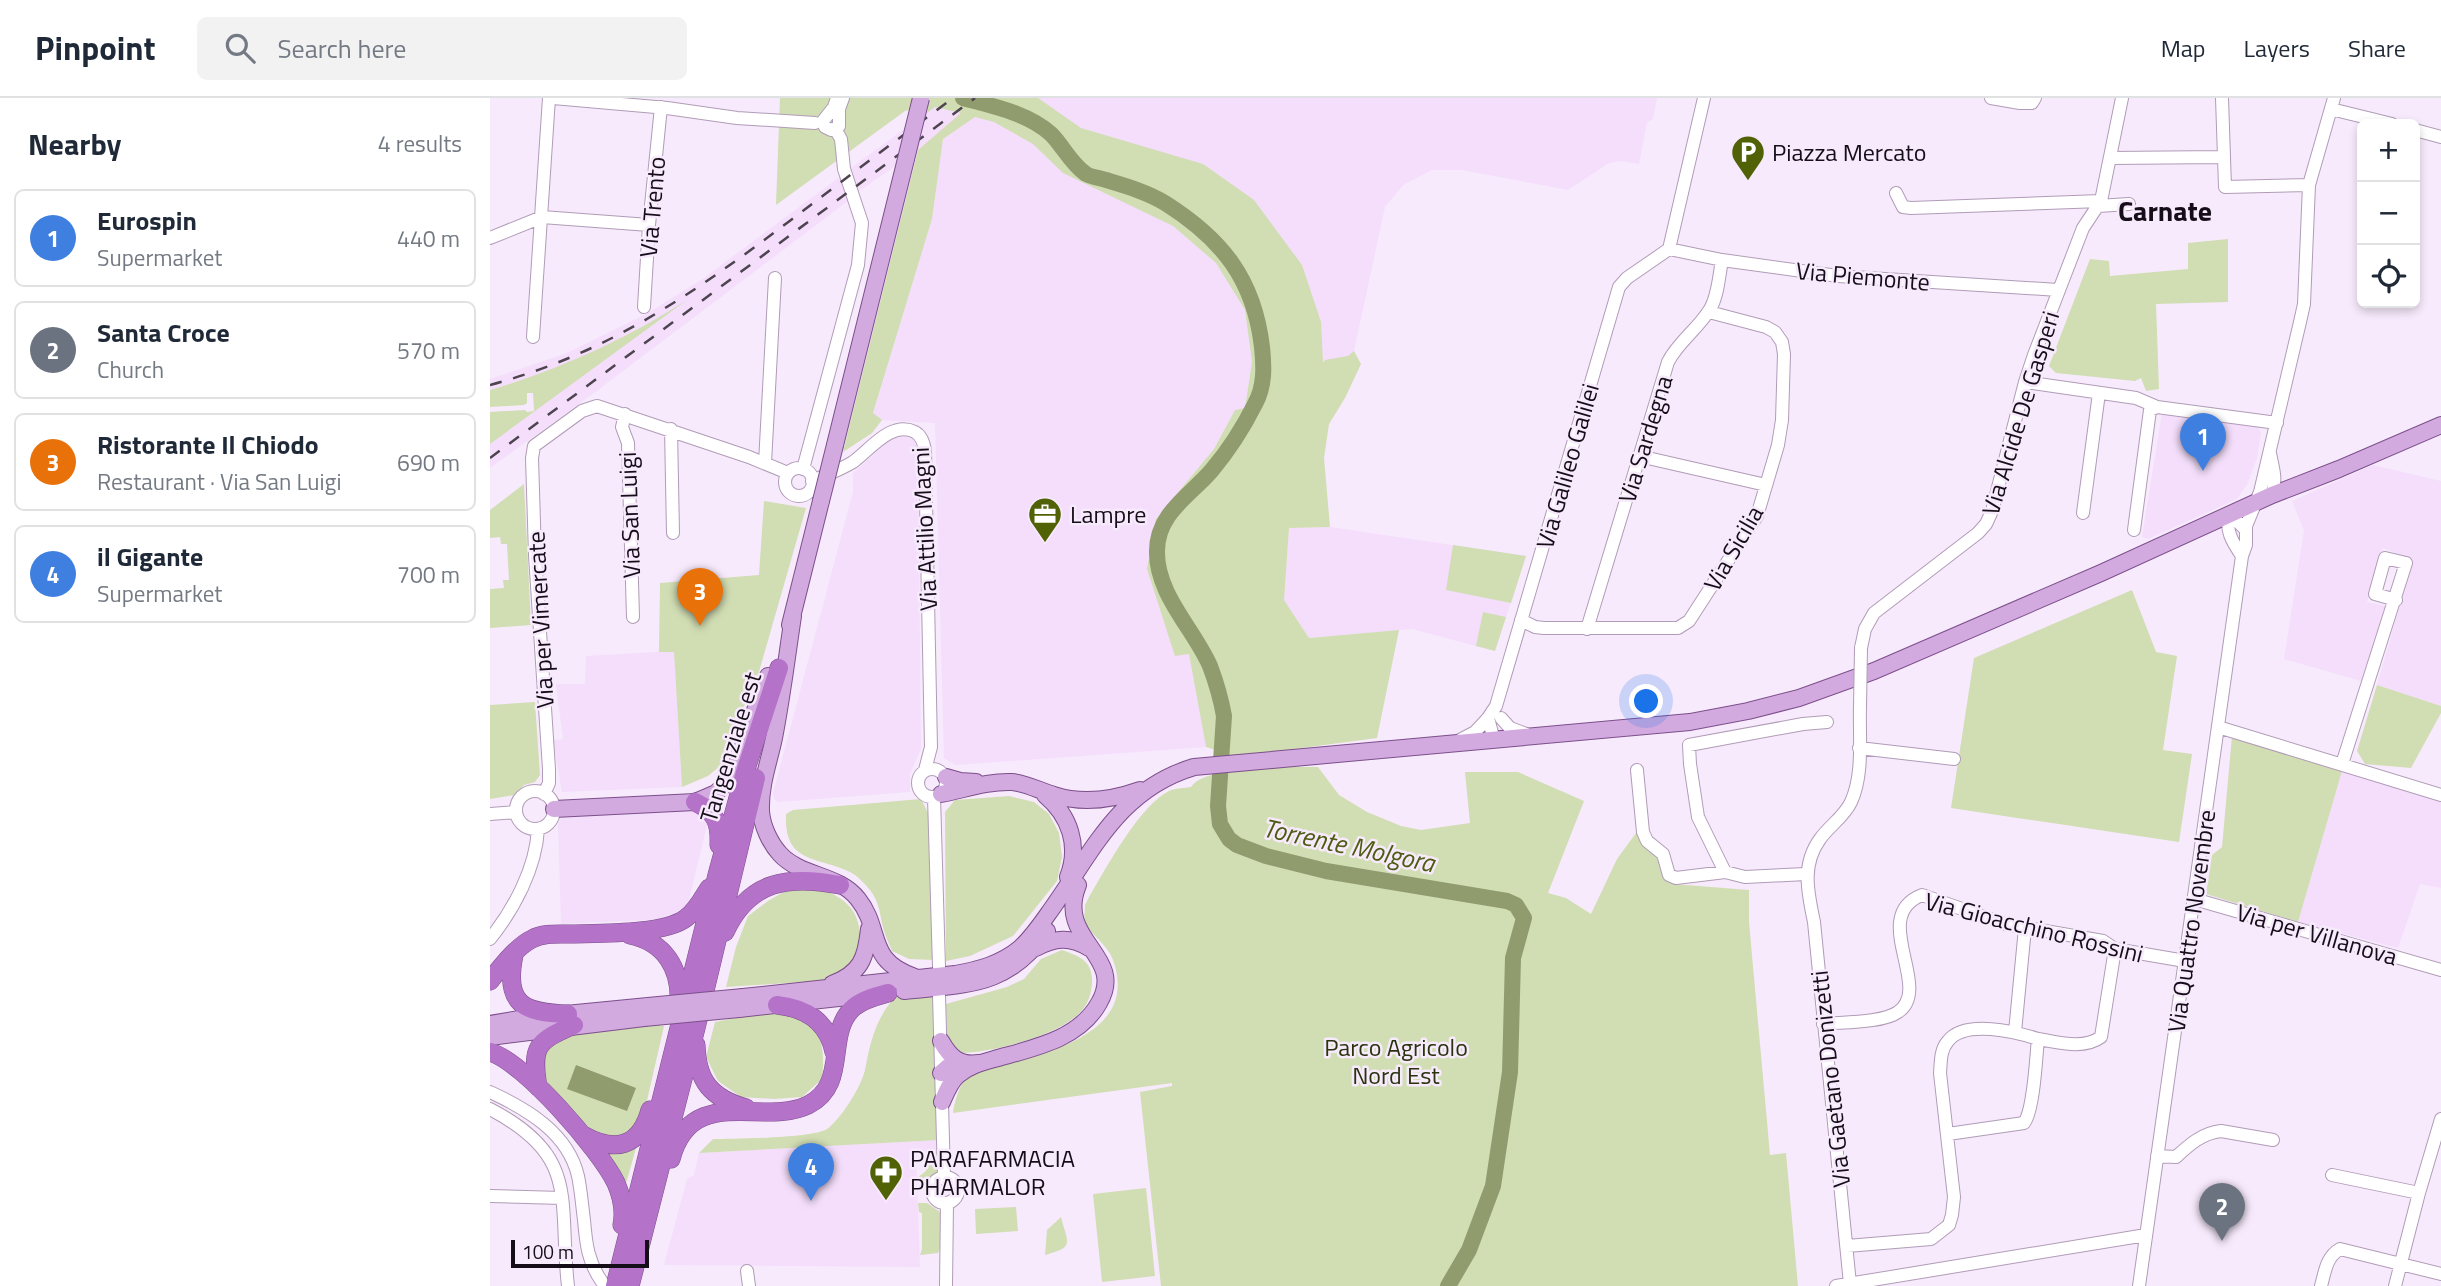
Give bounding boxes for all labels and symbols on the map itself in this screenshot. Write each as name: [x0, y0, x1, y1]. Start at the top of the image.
parking icon: Piazza Mercato: [1729, 133, 1767, 182]
place label: Piazza Mercato: [1772, 134, 1926, 170]
street label: Via Trento: [630, 155, 674, 259]
district label: Carnate: [2118, 189, 2212, 232]
street label: Via Piemonte: [1795, 252, 1931, 300]
street label: Via Alcide De Gasperi: [1972, 307, 2068, 519]
street label: Via Sardegna: [1609, 371, 1681, 507]
street label: Via Galileo Galilei: [1526, 379, 1608, 553]
pin: 1: [2180, 413, 2226, 471]
street label: Via Attilio Magni: [902, 446, 946, 612]
street label: Via San Luigi: [609, 451, 649, 579]
office icon: Lampre: [1026, 495, 1064, 544]
place label: Lampre: [1070, 496, 1146, 532]
street label: Via Sicilia: [1694, 499, 1772, 597]
street label: Via per Vimercate: [517, 530, 563, 710]
pin: 3: [677, 568, 723, 626]
street label: Tangenziale est: [690, 667, 770, 827]
your location: [1629, 684, 1663, 718]
street label: Via Quattro Novembre: [2158, 807, 2224, 1035]
water label: Torrente Molgora: [1260, 808, 1440, 883]
street label: Via Gioacchino Rossini: [1921, 882, 2147, 972]
street label: Via per Villanova: [2232, 894, 2402, 974]
street label: Via Gaetano Donizetti: [1801, 969, 1859, 1189]
park label: Parco Agricolo Nord Est: [1324, 1029, 1468, 1093]
place label: PARAFARMACIA PHARMALOR: [910, 1140, 1075, 1204]
pin: 4: [788, 1143, 834, 1201]
pharmacy icon: PARAFARMACIA PHARMALOR: [867, 1153, 905, 1202]
pin: 2: [2199, 1183, 2245, 1241]
scale bar: [511, 1237, 649, 1269]

